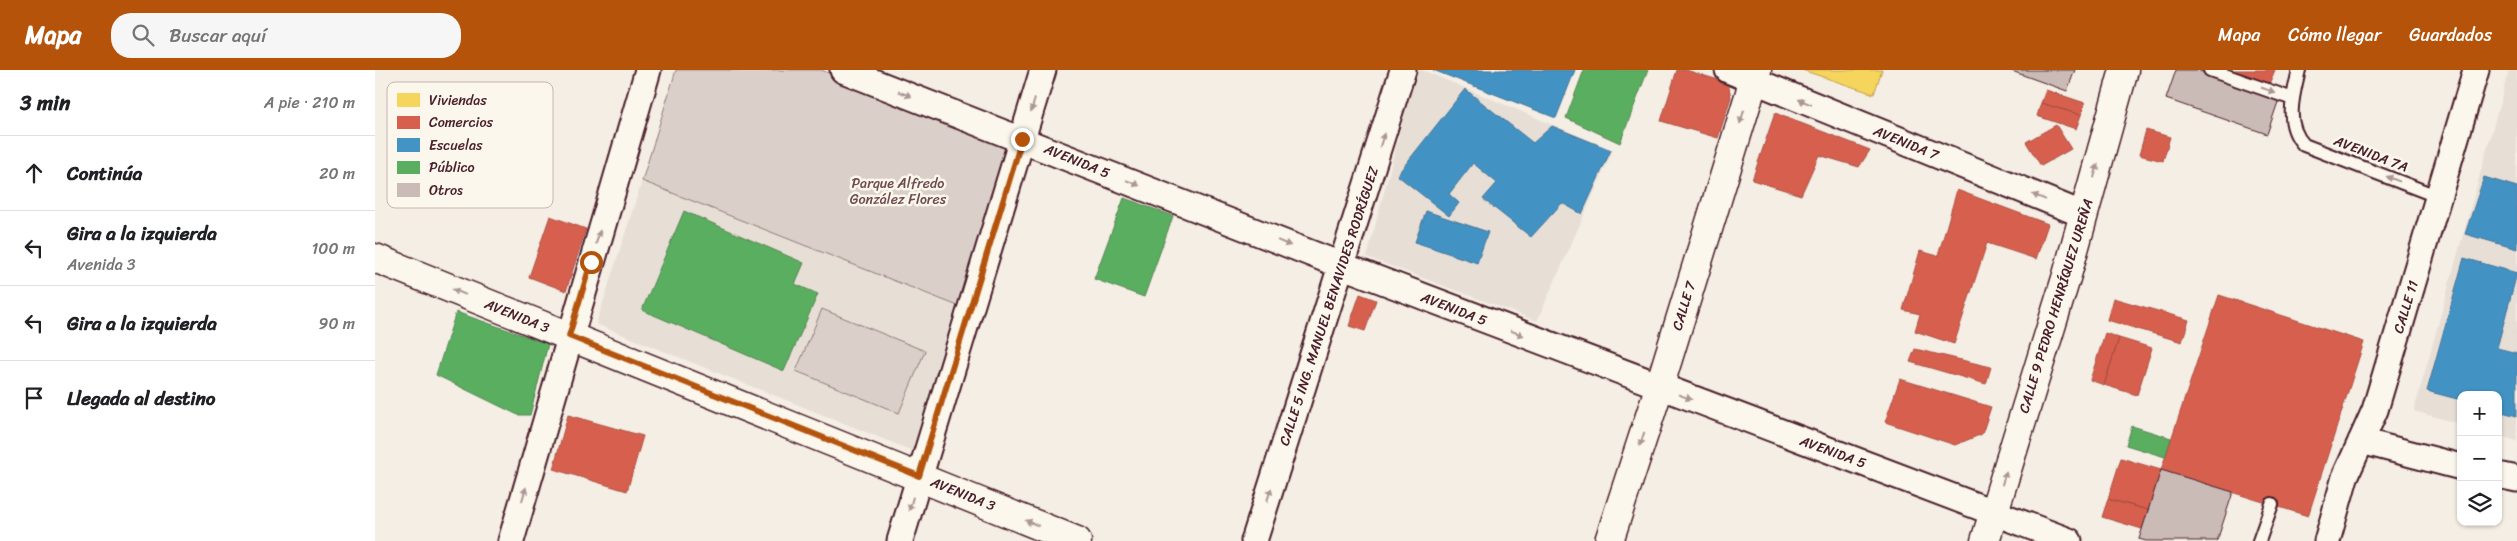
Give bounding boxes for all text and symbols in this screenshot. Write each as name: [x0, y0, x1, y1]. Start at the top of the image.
search box: [111, 13, 461, 58]
text: Mapa: [25, 14, 81, 56]
text: Buscar aquí: [169, 19, 266, 52]
text: Mapa: [2218, 19, 2260, 51]
text: Cómo llegar: [2288, 19, 2381, 51]
text: Guardados: [2409, 19, 2492, 51]
icon: search: [129, 21, 157, 49]
legend: [387, 82, 553, 208]
text: 3 min: [20, 84, 70, 122]
one-way arrow: [2261, 86, 2276, 94]
text: A pie · 210 m: [264, 88, 355, 117]
text: Viviendas: [429, 88, 487, 113]
one-way arrow: [897, 91, 912, 98]
one-way arrow: [1028, 97, 1036, 112]
one-way arrow: [1798, 97, 1812, 105]
one-way arrow: [1738, 109, 1746, 124]
text: Comercios: [429, 110, 493, 135]
street label: AVENIDA 7: [1869, 118, 1943, 168]
route end: [1011, 128, 1034, 151]
street label: AVENIDA 7A: [2329, 128, 2412, 180]
one-way arrow: [1378, 132, 1386, 147]
text: Escuelas: [429, 133, 483, 158]
street label: AVENIDA 5: [1039, 136, 1114, 186]
text: Público: [429, 155, 475, 180]
text: Continúa: [67, 157, 142, 190]
icon: ahead: [20, 159, 48, 187]
text: 20 m: [319, 159, 355, 188]
street label: CALLE 5 ING. MANUEL BENAVIDES RODRÍGUEZ: [1272, 163, 1386, 449]
one-way arrow: [2092, 164, 2100, 179]
park label: Parque Alfredo González Flores: [850, 171, 947, 212]
one-way arrow: [2386, 175, 2401, 182]
text: Otros: [429, 178, 463, 203]
one-way arrow: [1125, 180, 1140, 187]
one-way arrow: [2031, 192, 2046, 200]
street label: CALLE 9 PEDRO HENRÍQUEZ UREÑA: [2011, 196, 2101, 416]
text: Gira a la izquierda: [67, 217, 217, 250]
one-way arrow: [595, 230, 603, 245]
icon: left: [20, 234, 48, 262]
text: 100 m: [311, 234, 355, 263]
one-way arrow: [1277, 239, 1292, 247]
text: Avenida 3: [67, 250, 136, 279]
route start: [580, 251, 603, 274]
street label: CALLE 7: [1665, 277, 1704, 334]
street label: CALLE 11: [2386, 277, 2426, 337]
street label: AVENIDA 5: [1416, 285, 1491, 333]
one-way arrow: [452, 288, 467, 295]
street label: AVENIDA 3: [480, 291, 554, 341]
text: Gira a la izquierda: [67, 307, 217, 340]
icon: left: [20, 309, 48, 337]
text: 90 m: [319, 309, 355, 338]
one-way arrow: [1510, 329, 1525, 337]
text: Llegada al destino: [67, 382, 216, 415]
icon: arrive: [20, 384, 48, 412]
map controls: [2457, 391, 2502, 526]
button: +: [2457, 391, 2502, 436]
one-way arrow: [1678, 393, 1693, 401]
street label: AVENIDA 5: [1795, 428, 1870, 476]
one-way arrow: [1638, 432, 1646, 447]
button: −: [2457, 436, 2502, 481]
street label: AVENIDA 3: [926, 469, 1000, 519]
one-way arrow: [2001, 470, 2009, 485]
button: layers: [2457, 481, 2502, 526]
one-way arrow: [520, 487, 528, 502]
one-way arrow: [1266, 487, 1274, 502]
one-way arrow: [907, 497, 915, 512]
one-way arrow: [1025, 518, 1039, 526]

